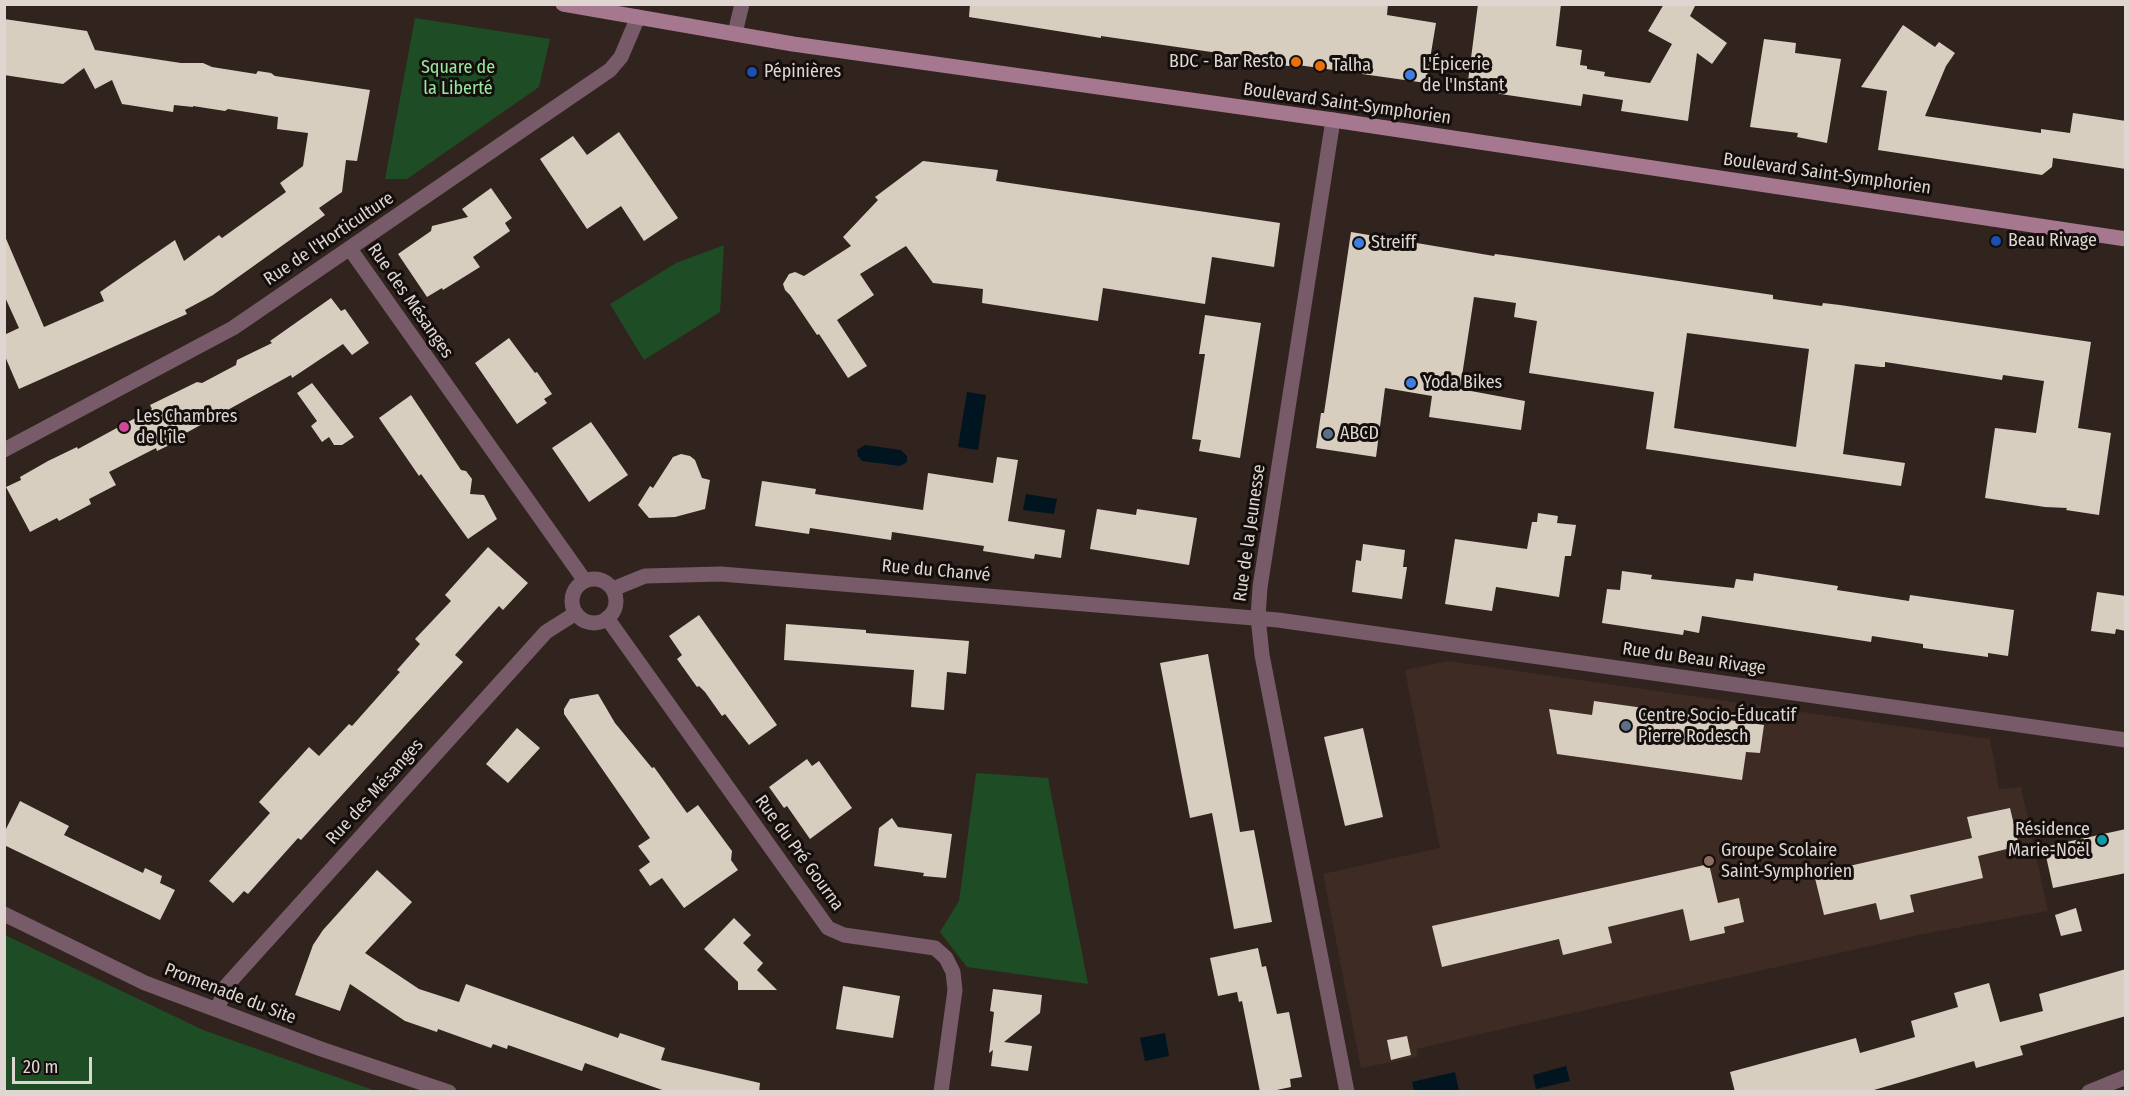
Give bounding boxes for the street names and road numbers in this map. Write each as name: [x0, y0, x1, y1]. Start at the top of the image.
street label: Boulevard Saint-Symphorien: [1242, 79, 1452, 129]
street label: Boulevard Saint-Symphorien: [1722, 149, 1932, 199]
street label: Rue de l'Horticulture: [260, 188, 398, 290]
street label: Rue des Mésanges: [362, 239, 458, 363]
street label: Rue de la Jeunesse: [1230, 463, 1270, 603]
street label: Rue du Chanvé: [881, 555, 991, 587]
street label: Rue du Beau Rivage: [1621, 638, 1767, 680]
street label: Rue des Mésanges: [322, 735, 428, 849]
street label: Rue du Pré Gourna: [750, 791, 848, 915]
street label: Promenade du Site: [161, 959, 299, 1029]

